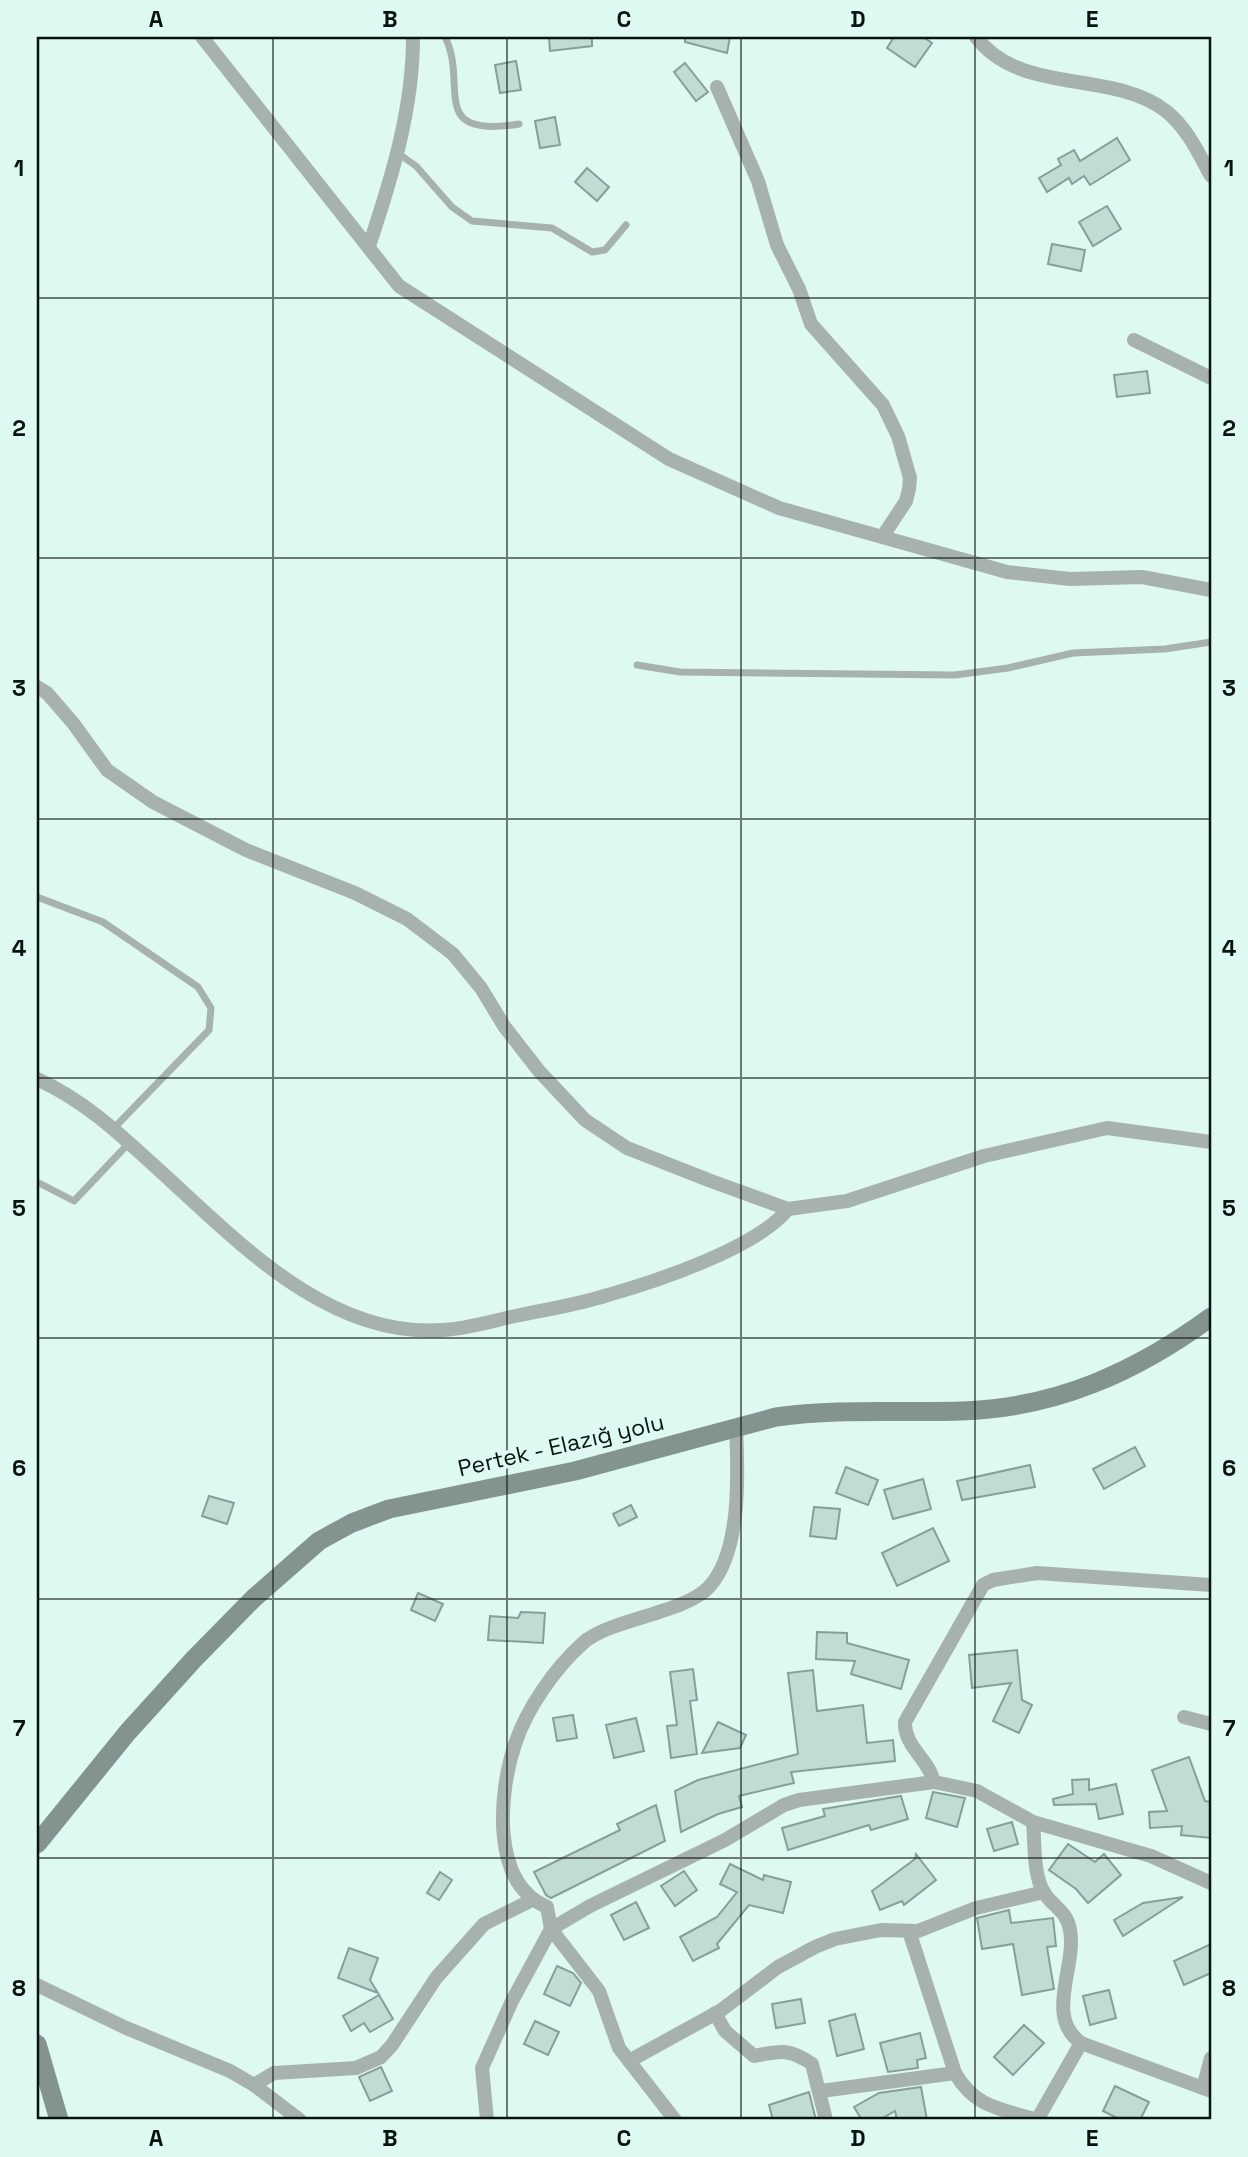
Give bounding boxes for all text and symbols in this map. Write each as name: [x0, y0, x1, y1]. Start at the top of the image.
text: A: [149, 4, 164, 34]
text: B: [382, 4, 398, 34]
text: C: [617, 4, 631, 34]
text: D: [850, 4, 866, 34]
text: E: [1086, 4, 1098, 34]
text: 1: [14, 153, 24, 183]
text: 1: [1224, 153, 1234, 183]
text: 2: [12, 413, 26, 443]
text: 2: [1222, 413, 1236, 443]
text: 3: [12, 673, 26, 703]
text: 3: [1222, 673, 1236, 703]
text: 4: [12, 933, 27, 963]
text: 4: [1222, 933, 1237, 963]
text: 5: [12, 1193, 26, 1223]
text: 5: [1222, 1193, 1236, 1223]
street label: Pertek - Elazığ yolu: [455, 1407, 667, 1483]
text: 6: [12, 1453, 26, 1483]
text: 6: [1222, 1453, 1236, 1483]
text: 7: [13, 1713, 26, 1743]
text: 7: [1223, 1713, 1236, 1743]
text: 8: [12, 1973, 26, 2003]
text: 8: [1222, 1973, 1236, 2003]
text: A: [149, 2123, 164, 2153]
text: B: [382, 2123, 398, 2153]
text: C: [617, 2123, 631, 2153]
text: D: [850, 2123, 866, 2153]
text: E: [1086, 2123, 1098, 2153]

